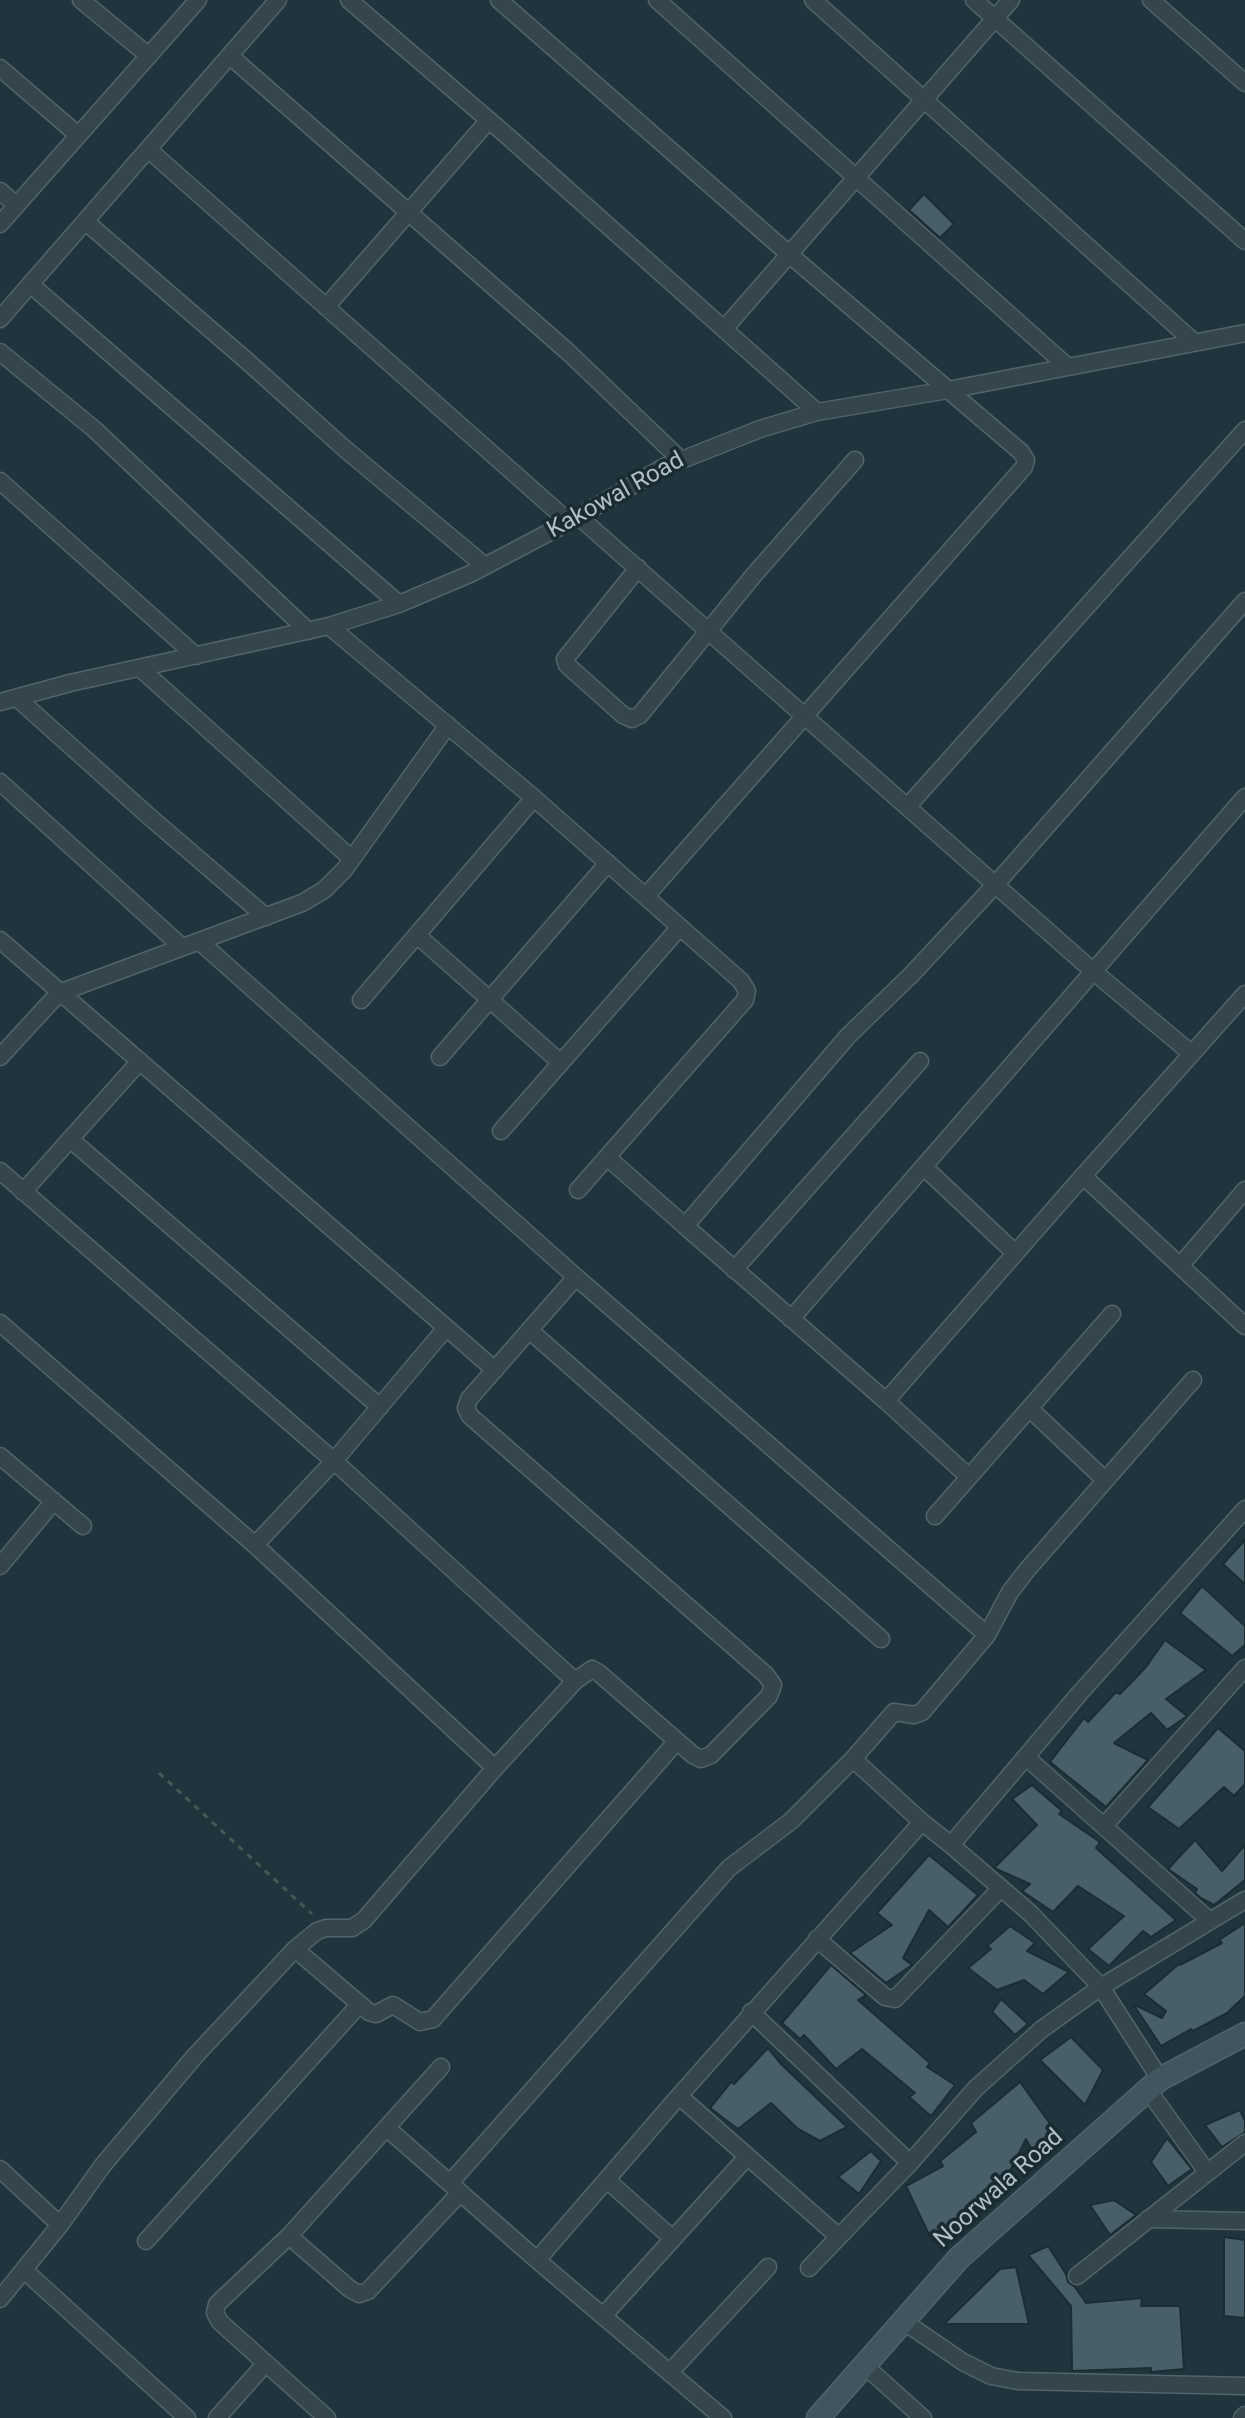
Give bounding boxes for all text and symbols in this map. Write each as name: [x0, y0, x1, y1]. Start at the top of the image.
street label: Kakowal Road: [543, 447, 689, 545]
street label: Noorwala Road: [928, 2123, 1070, 2255]

